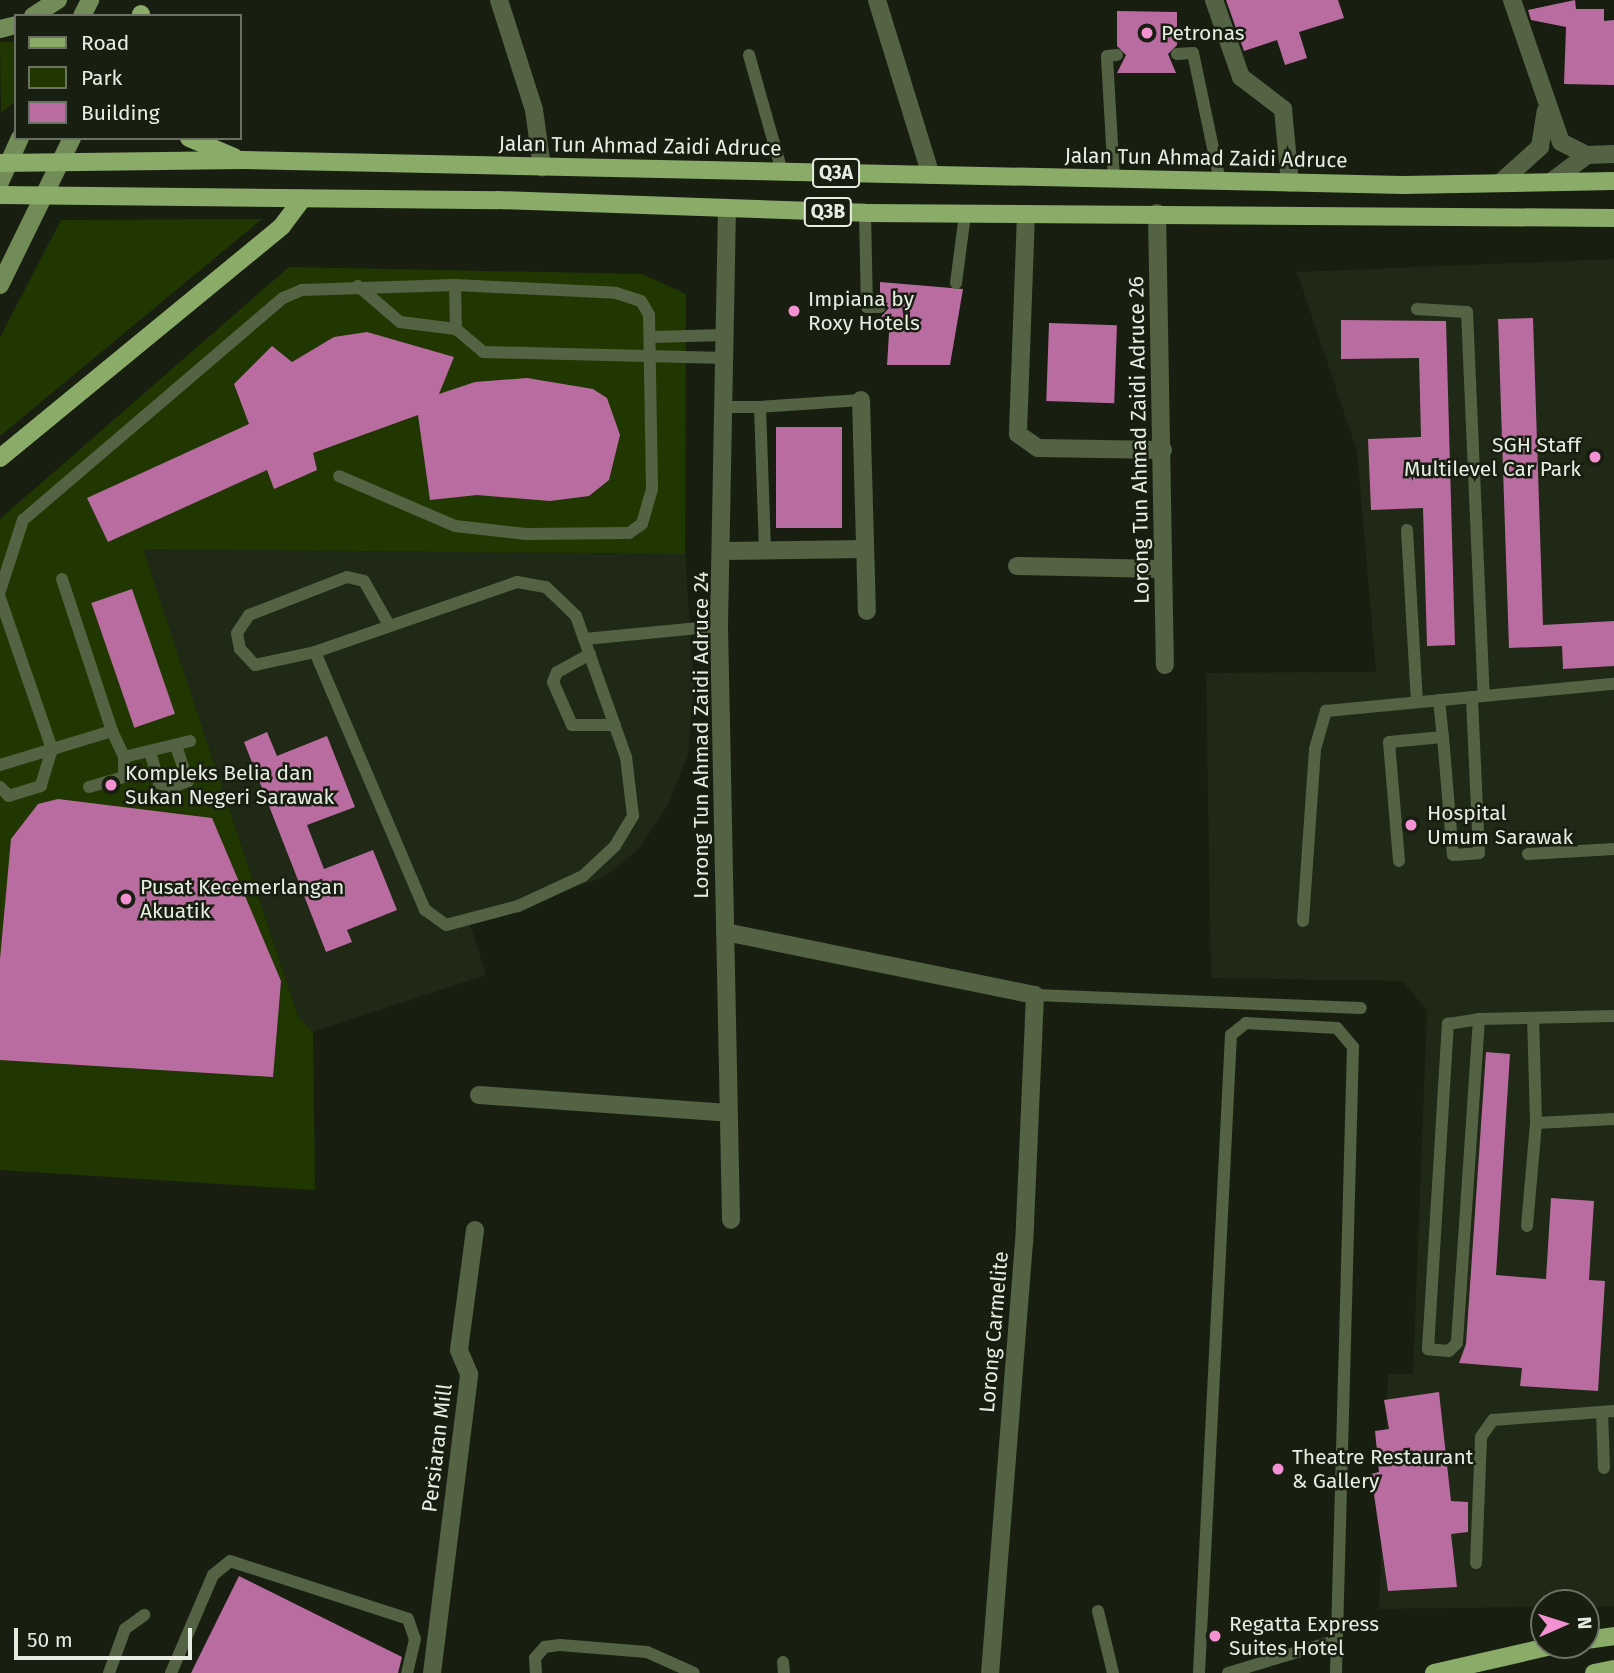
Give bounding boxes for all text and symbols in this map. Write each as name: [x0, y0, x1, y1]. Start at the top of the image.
legend: [14, 14, 242, 140]
place label: Petronas: [1161, 20, 1245, 46]
marker: Petronas: [1139, 25, 1155, 41]
text: Road: [81, 30, 129, 56]
text: Park: [81, 65, 122, 91]
text: Building: [81, 100, 160, 126]
street label: Jalan Tun Ahmad Zaidi Adruce: [498, 131, 782, 161]
street label: Jalan Tun Ahmad Zaidi Adruce: [1064, 143, 1348, 173]
road number: Q3A: [812, 158, 860, 188]
road number: Q3B: [804, 196, 852, 228]
street label: Lorong Tun Ahmad Zaidi Adruce 26: [1124, 276, 1154, 604]
place label: Impiana by Roxy Hotels: [808, 286, 920, 336]
marker: Impiana by Roxy Hotels: [786, 303, 802, 319]
place label: SGH Staff Multilevel Car Park: [1404, 432, 1581, 482]
marker: SGH Staff Multilevel Car Park: [1587, 449, 1603, 465]
street label: Lorong Tun Ahmad Zaidi Adruce 24: [688, 571, 714, 899]
place label: Kompleks Belia dan Sukan Negeri Sarawak: [125, 760, 334, 810]
marker: Kompleks Belia dan Sukan Negeri Sarawak: [103, 777, 119, 793]
place label: Hospital Umum Sarawak: [1427, 800, 1573, 850]
marker: Hospital Umum Sarawak: [1401, 815, 1421, 835]
place label: Pusat Kecemerlangan Akuatik: [140, 874, 344, 924]
marker: Pusat Kecemerlangan Akuatik: [118, 891, 134, 907]
street label: Lorong Carmelite: [974, 1250, 1014, 1414]
street label: Persiaran Mill: [417, 1382, 457, 1514]
place label: Theatre Restaurant & Gallery: [1292, 1444, 1473, 1494]
marker: Theatre Restaurant & Gallery: [1270, 1461, 1286, 1477]
north arrow: [1530, 1589, 1600, 1659]
place label: Regatta Express Suites Hotel: [1229, 1611, 1379, 1661]
scale bar: [18, 1614, 196, 1658]
text: N: [1573, 1616, 1596, 1630]
text: 50 m: [27, 1627, 73, 1653]
marker: Regatta Express Suites Hotel: [1207, 1628, 1223, 1644]

